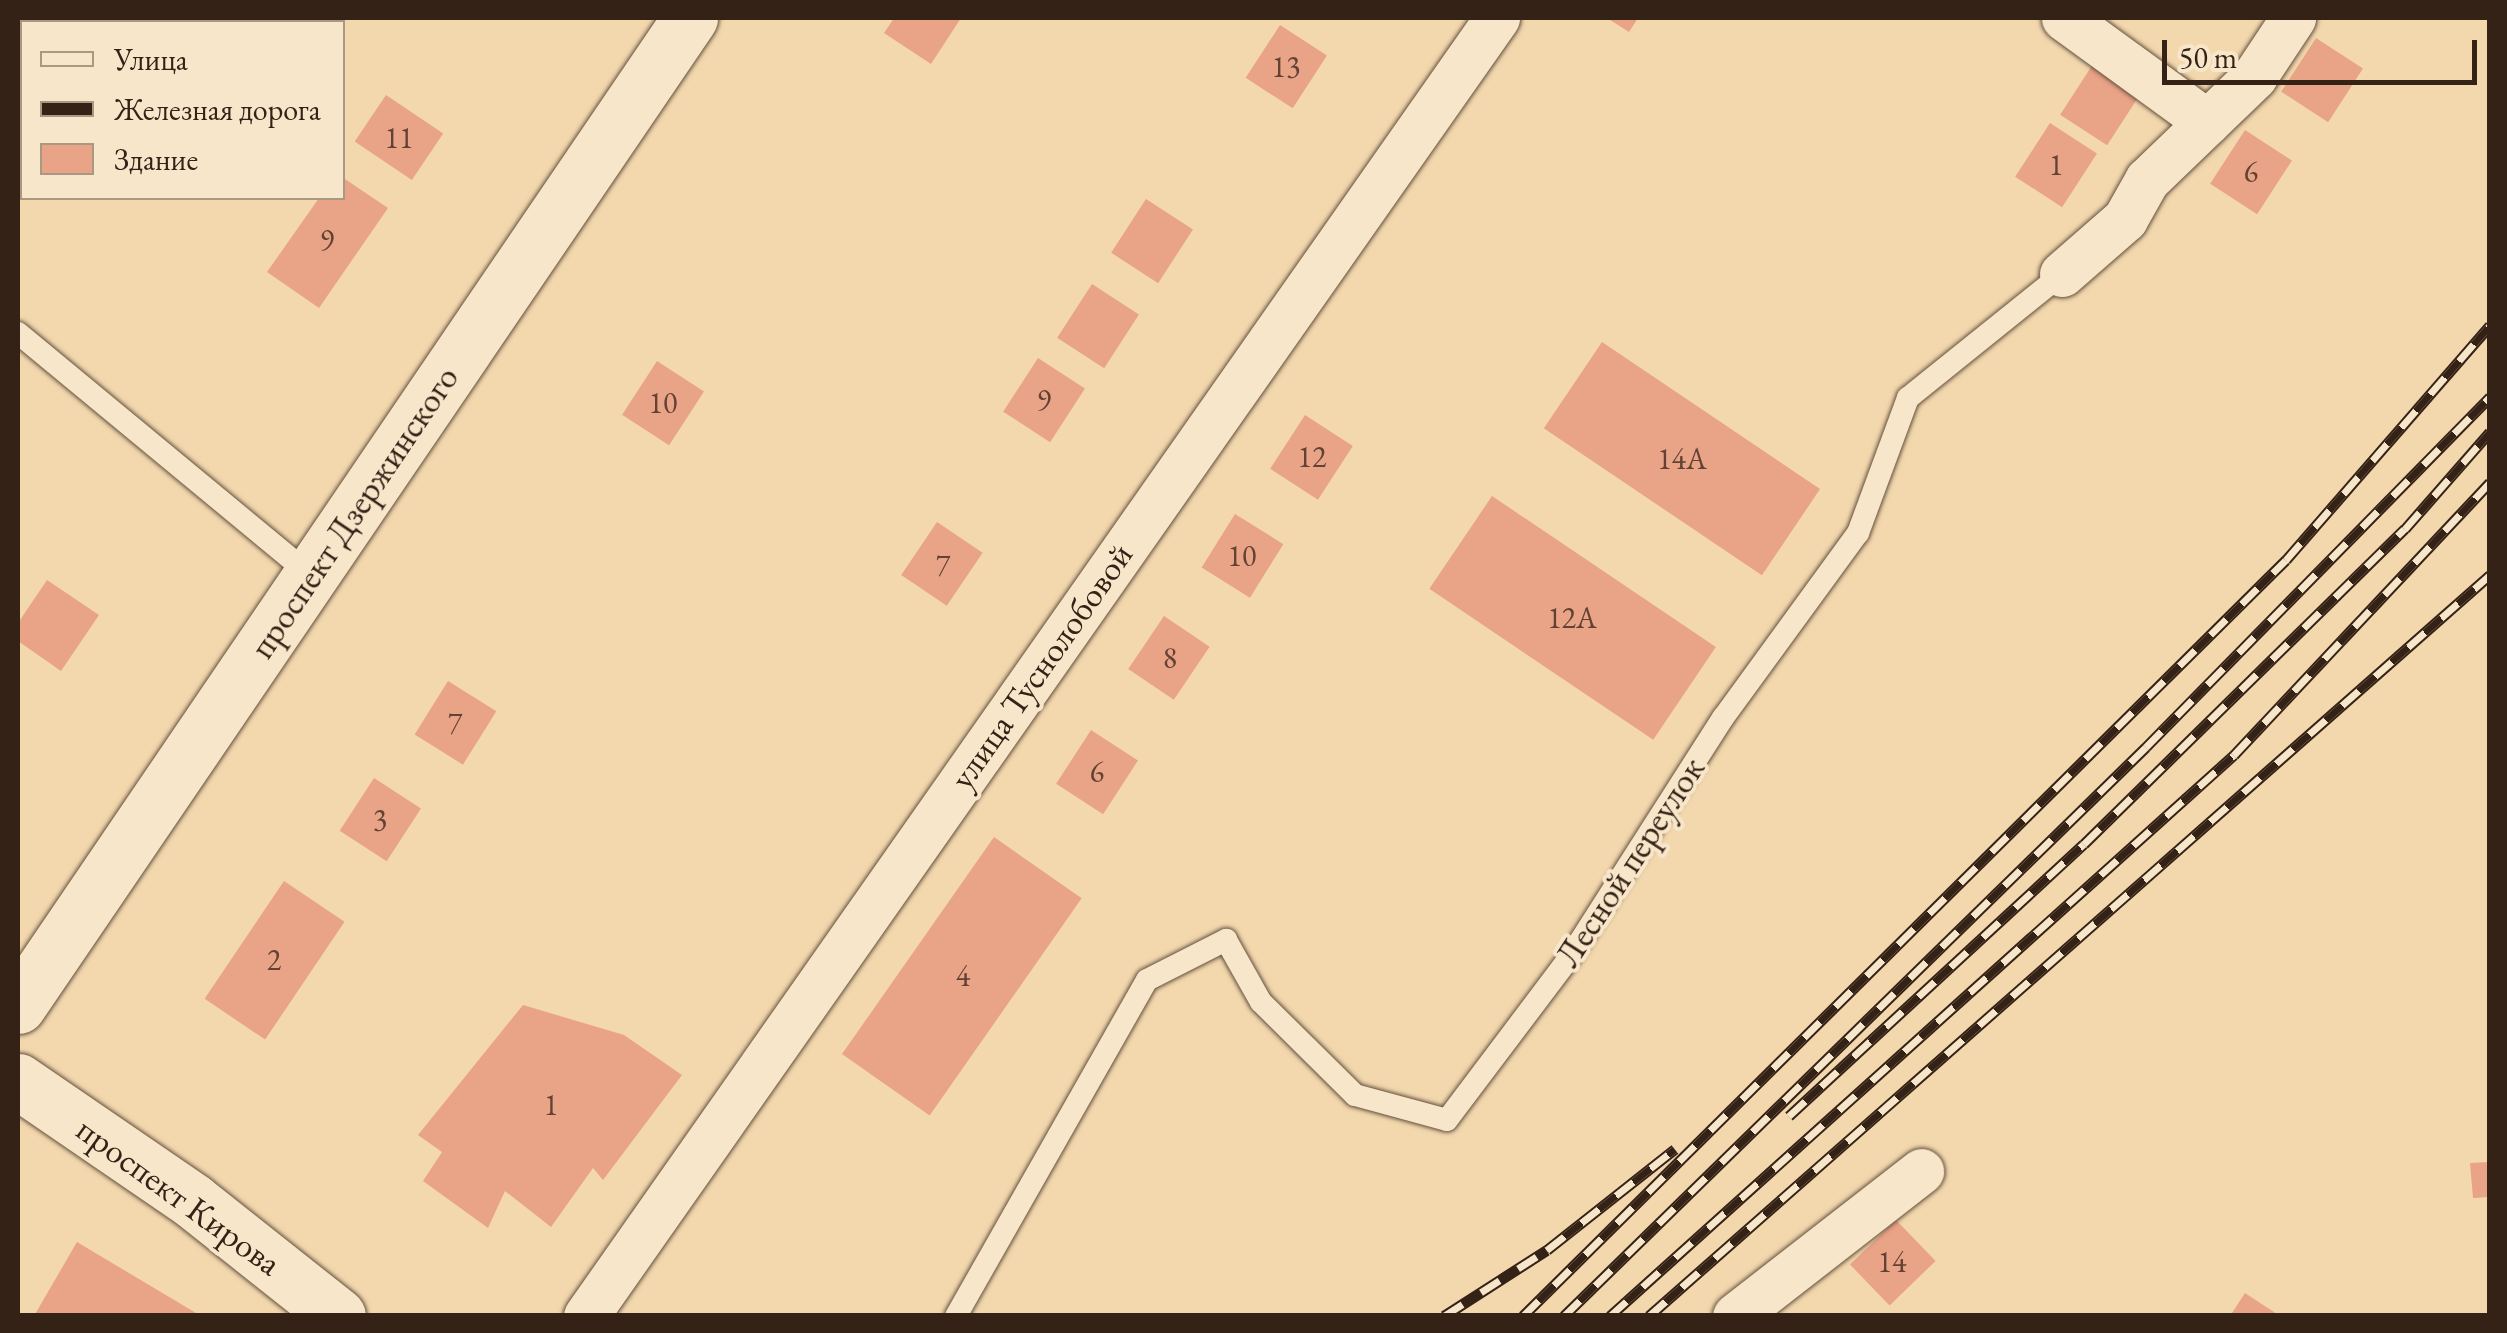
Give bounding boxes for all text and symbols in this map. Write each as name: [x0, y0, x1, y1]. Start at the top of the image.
legend: [20, 20, 345, 200]
scale bar: [2167, 20, 2482, 82]
text: 50 m: [2179, 38, 2237, 77]
text: Улица: [114, 40, 188, 79]
house number: 13: [1272, 49, 1300, 85]
text: Железная дорога: [114, 90, 321, 129]
house number: 11: [385, 120, 413, 156]
text: Здание: [114, 140, 198, 179]
house number: 1: [2049, 147, 2063, 183]
house number: 6: [2244, 154, 2258, 190]
house number: 9: [320, 222, 334, 258]
street label: проспект Дзержинского: [241, 358, 467, 666]
house number: 9: [1037, 382, 1051, 418]
house number: 10: [649, 385, 677, 421]
house number: 12: [1298, 439, 1326, 475]
house number: 14А: [1657, 441, 1707, 477]
street label: улица Туснолобовой: [941, 535, 1141, 797]
house number: 10: [1228, 538, 1256, 574]
house number: 7: [936, 547, 950, 583]
house number: 12А: [1547, 600, 1597, 636]
house number: 8: [1163, 640, 1177, 676]
house number: 7: [448, 705, 462, 741]
street label: Лесной переулок: [1547, 749, 1713, 975]
house number: 6: [1090, 754, 1104, 790]
house number: 3: [373, 802, 387, 838]
house number: 2: [267, 942, 281, 978]
house number: 4: [956, 958, 970, 994]
house number: 1: [544, 1087, 558, 1123]
street label: проспект Кирова: [69, 1108, 289, 1284]
house number: 14: [1878, 1244, 1906, 1280]

